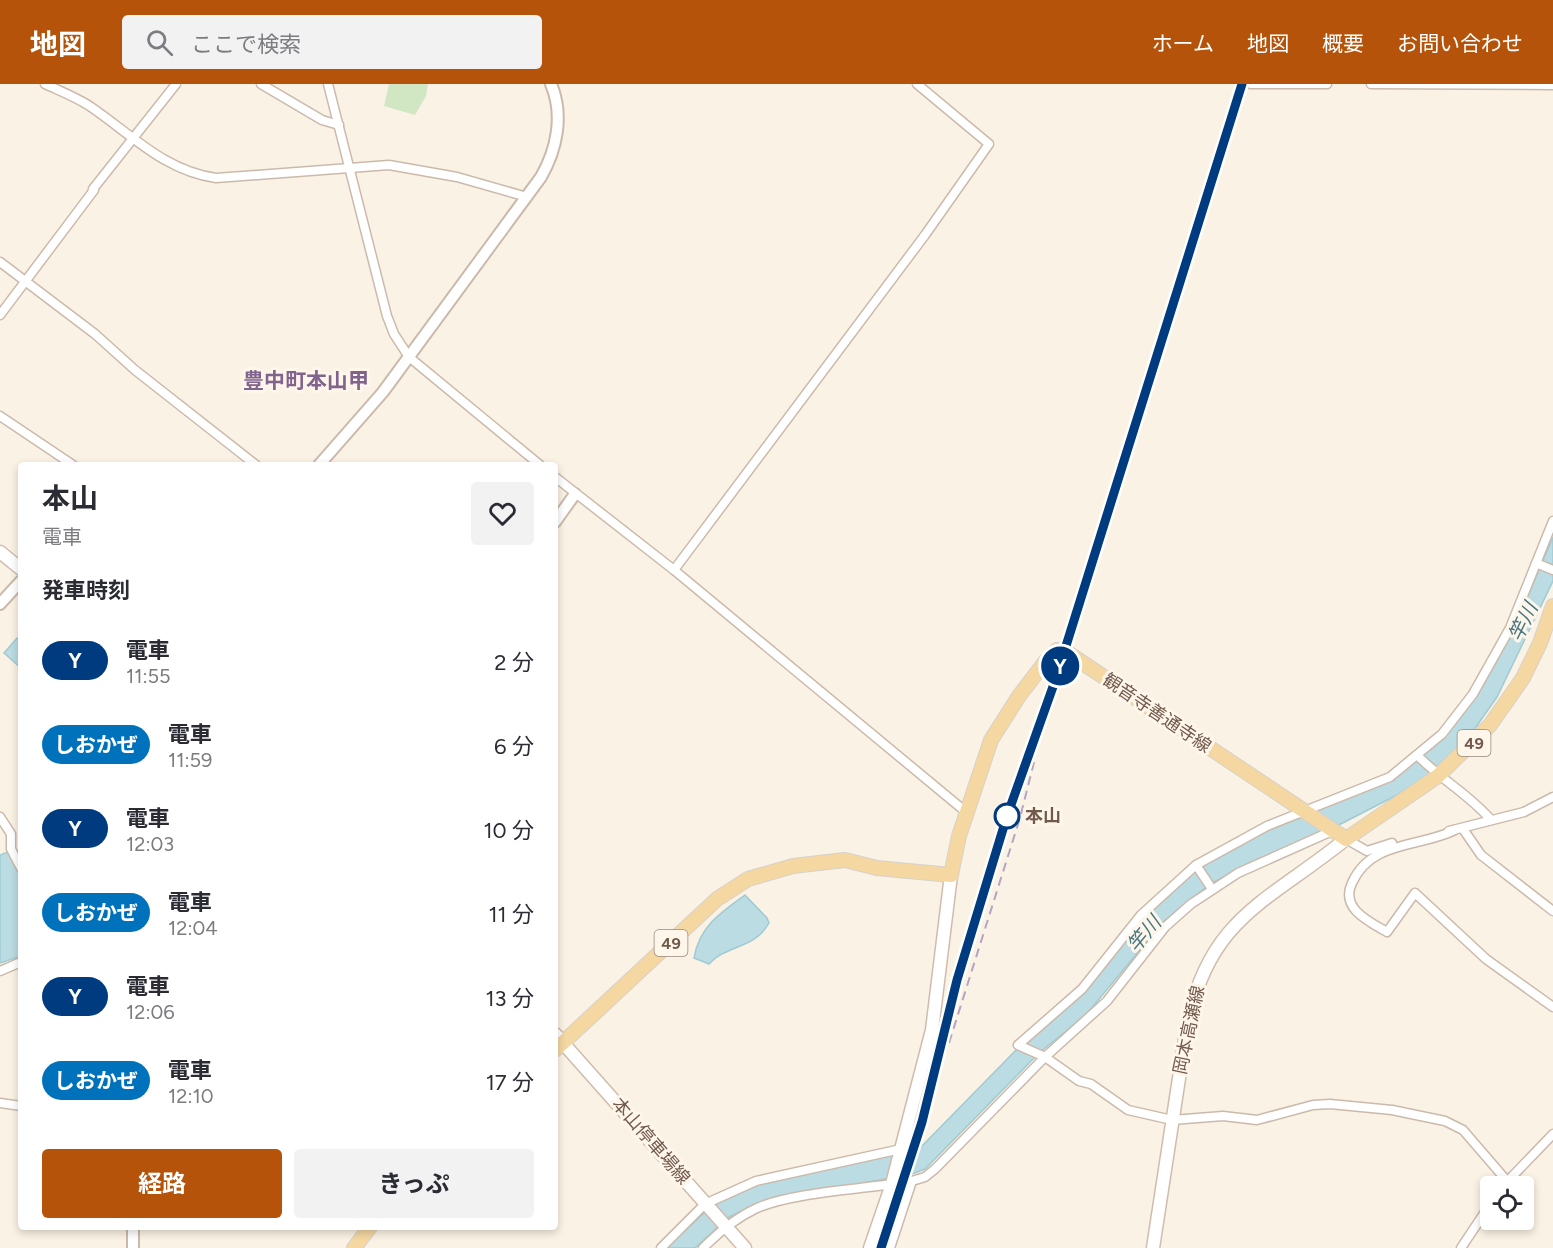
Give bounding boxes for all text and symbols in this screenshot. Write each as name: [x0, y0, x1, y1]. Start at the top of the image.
search box: [122, 15, 542, 69]
icon: search: [143, 26, 176, 59]
text: 地図: [30, 27, 86, 61]
text: ここで検索: [191, 31, 301, 58]
text: ホーム: [1152, 31, 1214, 56]
text: 地図: [1247, 31, 1289, 56]
text: 概要: [1322, 31, 1364, 56]
text: お問い合わせ: [1397, 31, 1523, 56]
district label: 豊中町本山甲: [243, 368, 369, 393]
text: 本山: [42, 481, 98, 515]
button: heart: [471, 482, 534, 545]
text: 電車: [42, 525, 82, 549]
text: 発車時刻: [42, 577, 130, 604]
water label: 竿川: [1503, 597, 1543, 645]
text: 電車: [126, 637, 170, 664]
line badge: Y: [1040, 646, 1080, 686]
text: Y: [68, 648, 82, 673]
text: 2 分: [494, 649, 534, 676]
text: Y: [1053, 654, 1067, 679]
text: 11:55: [126, 664, 171, 688]
street label: 観音寺善通寺線: [1099, 669, 1215, 757]
text: 電車: [168, 721, 212, 748]
road number: 49: [1458, 730, 1490, 756]
text: しおかぜ: [54, 732, 138, 757]
text: 6 分: [494, 733, 534, 760]
text: 11:59: [168, 748, 212, 772]
marker: 本山: [994, 803, 1020, 829]
text: 電車: [126, 805, 170, 832]
place label: 本山: [1025, 805, 1061, 827]
text: Y: [68, 816, 82, 841]
text: 10 分: [483, 817, 534, 844]
text: 12:03: [126, 832, 174, 856]
text: 電車: [168, 889, 212, 916]
text: しおかぜ: [54, 900, 138, 925]
text: 11 分: [488, 901, 534, 928]
water label: 竿川: [1122, 909, 1167, 957]
text: 12:04: [168, 916, 218, 940]
road number: 49: [654, 930, 688, 956]
text: 電車: [126, 973, 170, 1000]
text: Y: [68, 984, 82, 1009]
street label: 岡本高瀬線: [1169, 984, 1209, 1076]
text: 13 分: [486, 985, 534, 1012]
text: 12:06: [126, 1000, 175, 1024]
text: 電車: [168, 1057, 212, 1084]
text: しおかぜ: [54, 1068, 138, 1093]
text: 17 分: [486, 1069, 534, 1096]
text: 12:10: [168, 1084, 214, 1108]
street label: 本山停車場線: [607, 1093, 695, 1189]
button: 経路: [42, 1149, 282, 1218]
button: きっぷ: [294, 1149, 534, 1218]
map controls: [1480, 1176, 1534, 1230]
button: locate: [1480, 1176, 1534, 1230]

